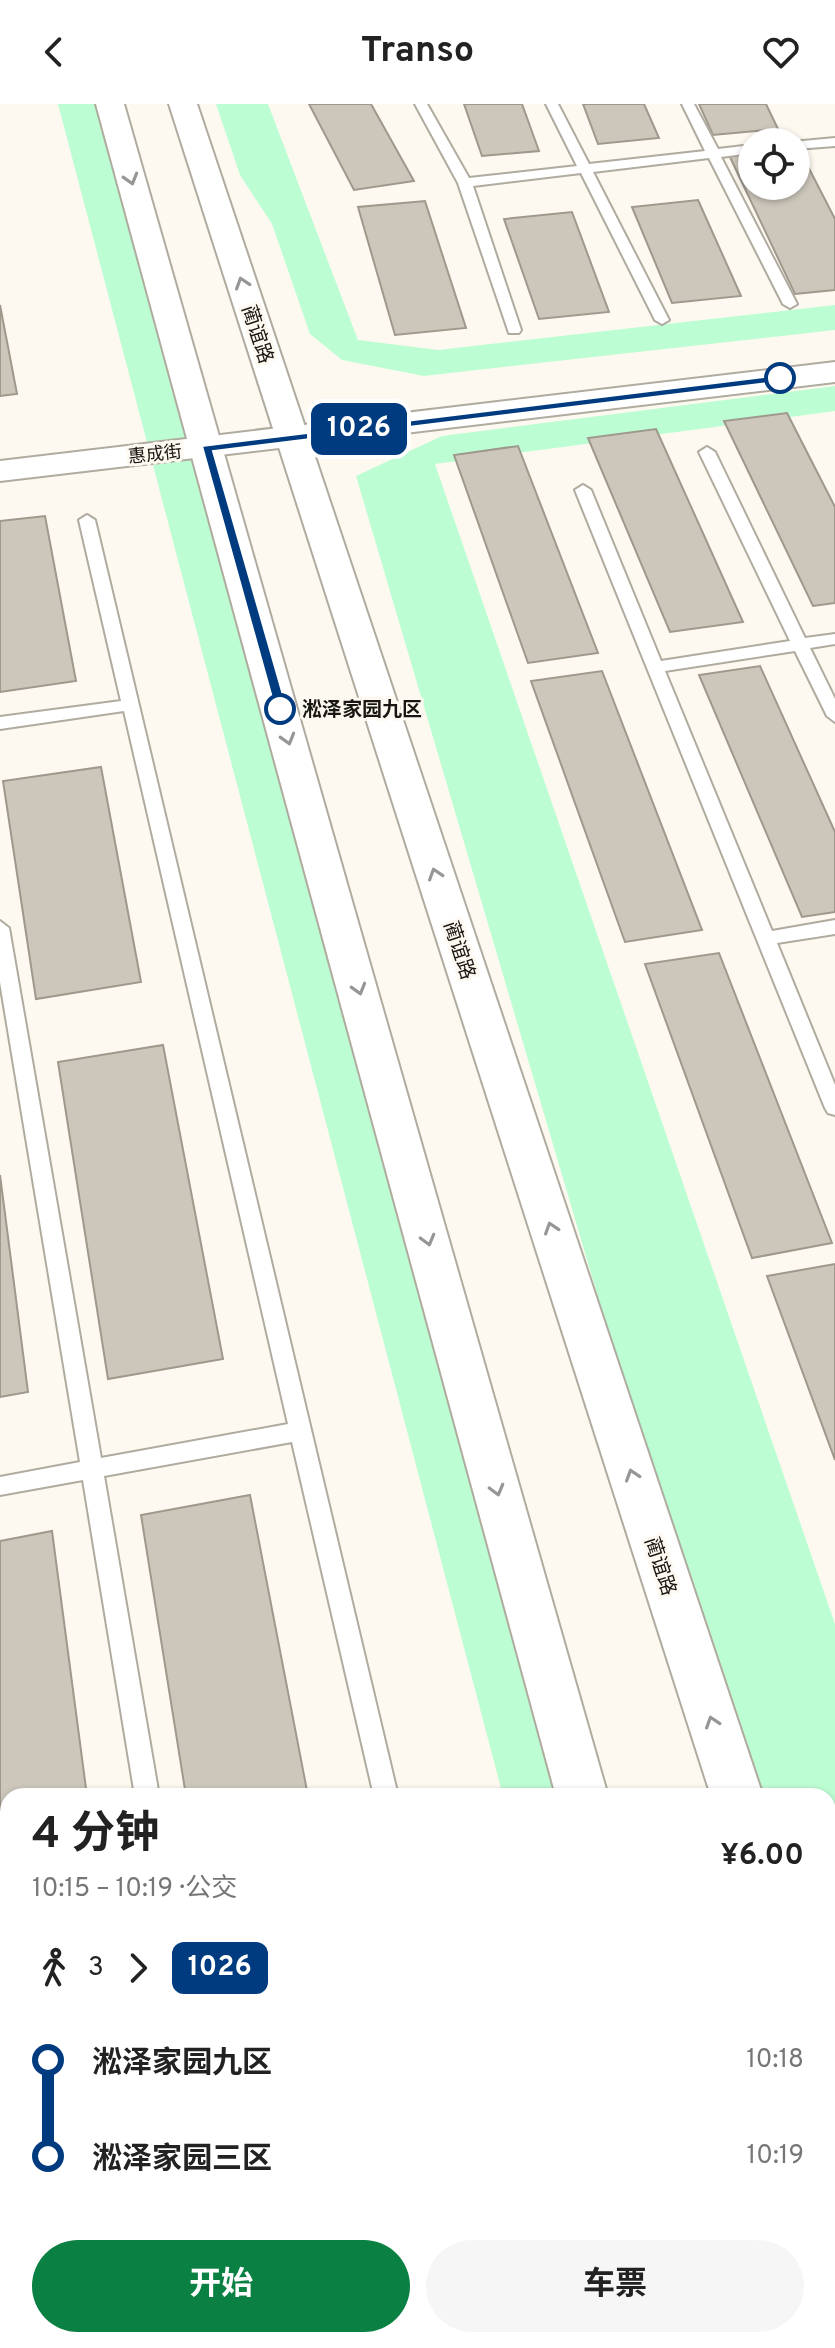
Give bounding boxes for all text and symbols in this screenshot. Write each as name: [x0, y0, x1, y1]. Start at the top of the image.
text: Transo: [361, 29, 474, 75]
icon: back: [32, 30, 76, 74]
icon: heart: [759, 30, 803, 74]
map controls: [738, 128, 810, 200]
button: locate: [738, 128, 810, 200]
one-way arrow: [122, 172, 138, 186]
one-way arrow: [235, 276, 251, 290]
street label: 蔺谊路: [234, 302, 278, 367]
unlabelled marker: [765, 363, 795, 393]
line badge: 1026: [303, 403, 415, 455]
text: 1026: [327, 411, 391, 447]
street label: 惠成街: [127, 441, 183, 470]
marker: 淞泽家园九区: [265, 694, 295, 724]
place label: 淞泽家园九区: [302, 698, 422, 724]
one-way arrow: [279, 731, 296, 745]
one-way arrow: [428, 868, 444, 881]
street label: 蔺谊路: [436, 918, 480, 983]
one-way arrow: [350, 981, 366, 995]
one-way arrow: [544, 1221, 560, 1235]
one-way arrow: [419, 1232, 435, 1246]
one-way arrow: [625, 1468, 641, 1482]
one-way arrow: [488, 1483, 505, 1497]
street label: 蔺谊路: [637, 1534, 681, 1599]
one-way arrow: [706, 1716, 722, 1730]
text: 4 分钟: [32, 1808, 159, 1864]
text: ¥6.00: [721, 1838, 804, 1875]
text: 10:15 – 10:19 · 公交: [32, 1873, 237, 1906]
icon: walk: [32, 1946, 76, 1990]
icon: forward: [116, 1946, 160, 1990]
text: 1026: [188, 1950, 252, 1986]
text: 3: [88, 1952, 104, 1985]
text: 10:18: [746, 2044, 804, 2077]
text: 淞泽家园九区: [92, 2046, 272, 2083]
text: 10:19: [747, 2140, 804, 2173]
text: 淞泽家园三区: [92, 2142, 272, 2179]
button: 开始: [32, 2240, 410, 2332]
button: 车票: [426, 2240, 804, 2332]

